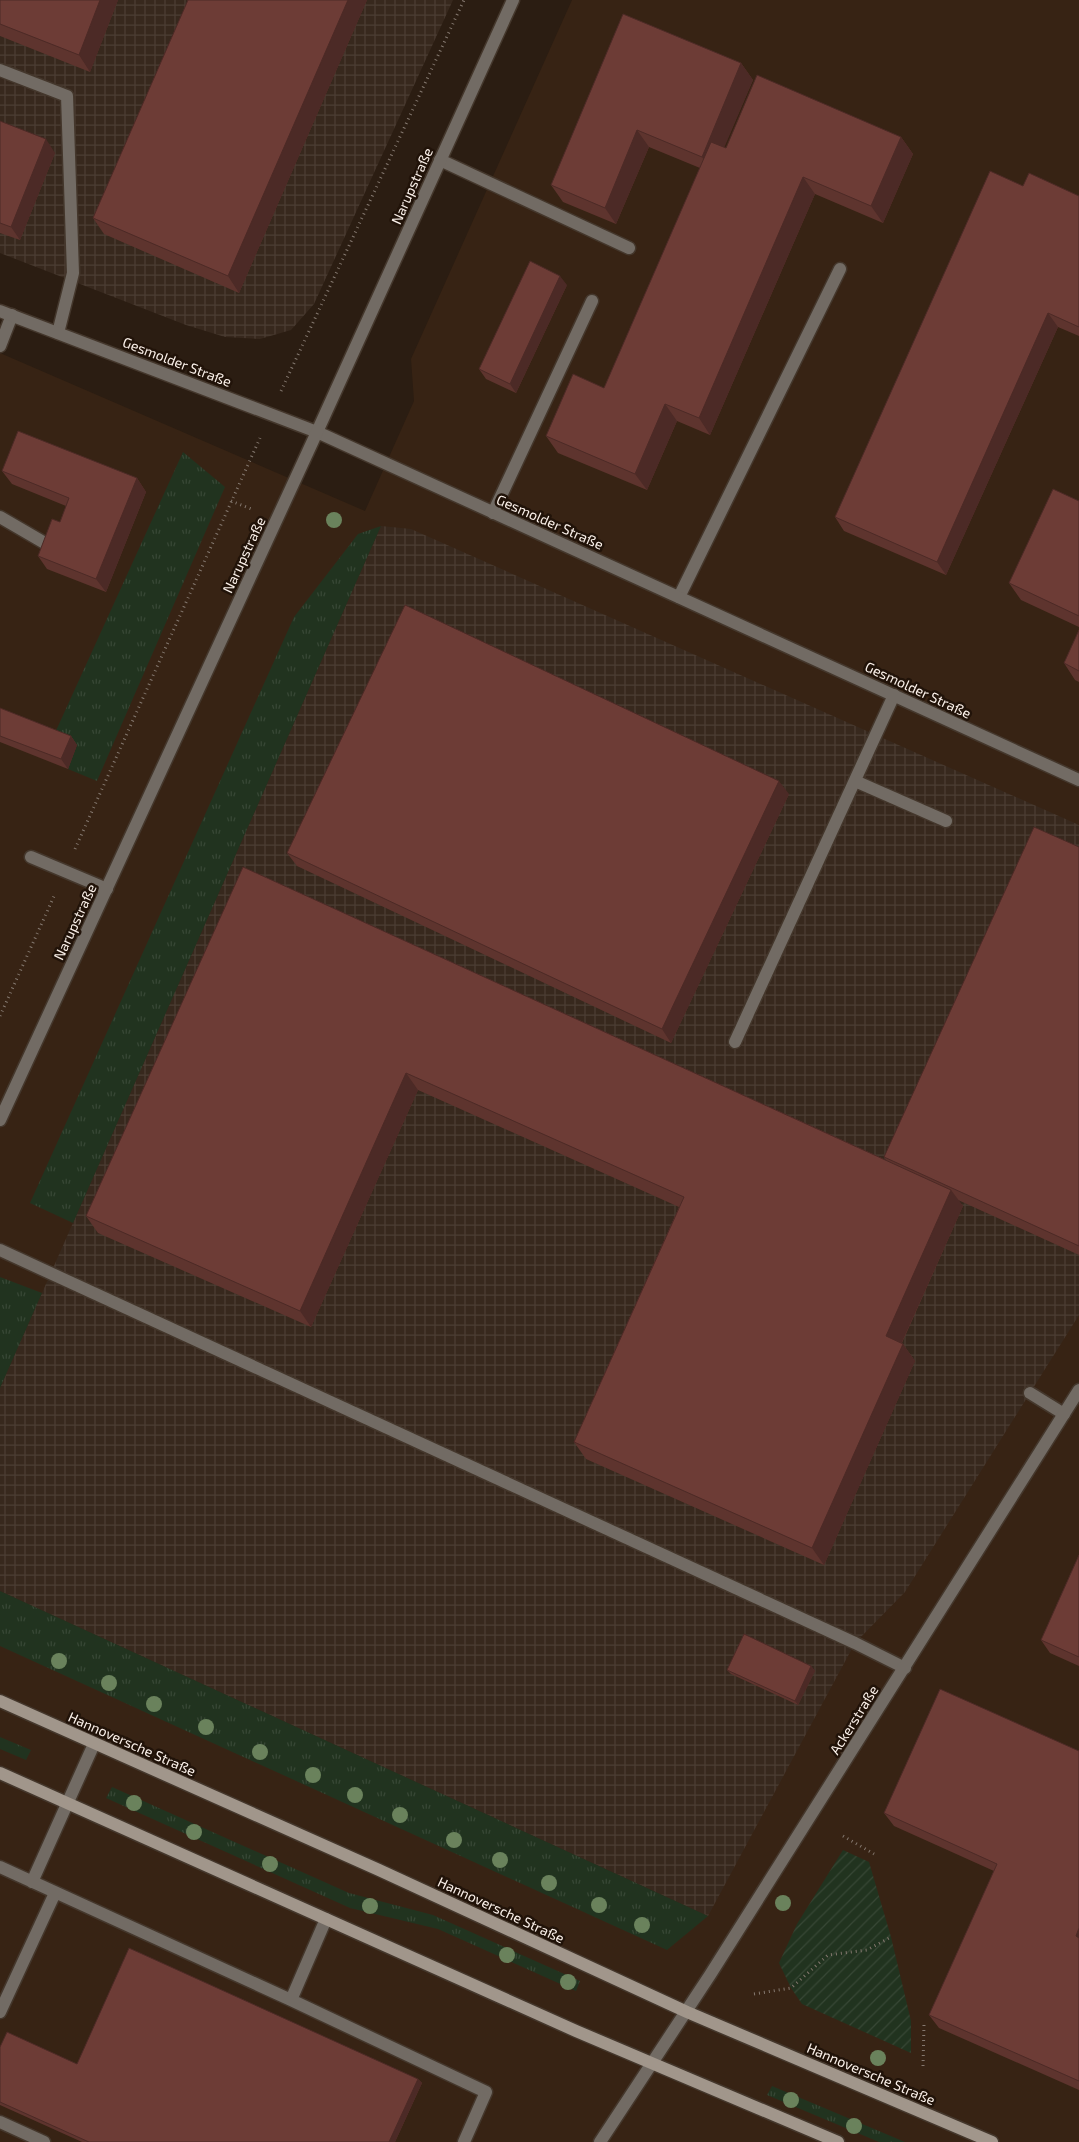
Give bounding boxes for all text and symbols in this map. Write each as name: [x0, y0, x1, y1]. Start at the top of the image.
street label: Narupstraße: [387, 145, 436, 227]
street label: Gesmolder Straße: [120, 333, 234, 390]
street label: Gesmolder Straße: [494, 490, 606, 553]
street label: Narupstraße: [219, 514, 269, 596]
street label: Gesmolder Straße: [862, 658, 974, 722]
street label: Narupstraße: [50, 881, 100, 963]
street label: Ackerstraße: [826, 1682, 882, 1757]
street label: Hannoversche Straße: [66, 1708, 199, 1779]
street label: Hannoversche Straße: [435, 1873, 567, 1946]
street label: Hannoversche Straße: [804, 2039, 938, 2108]

